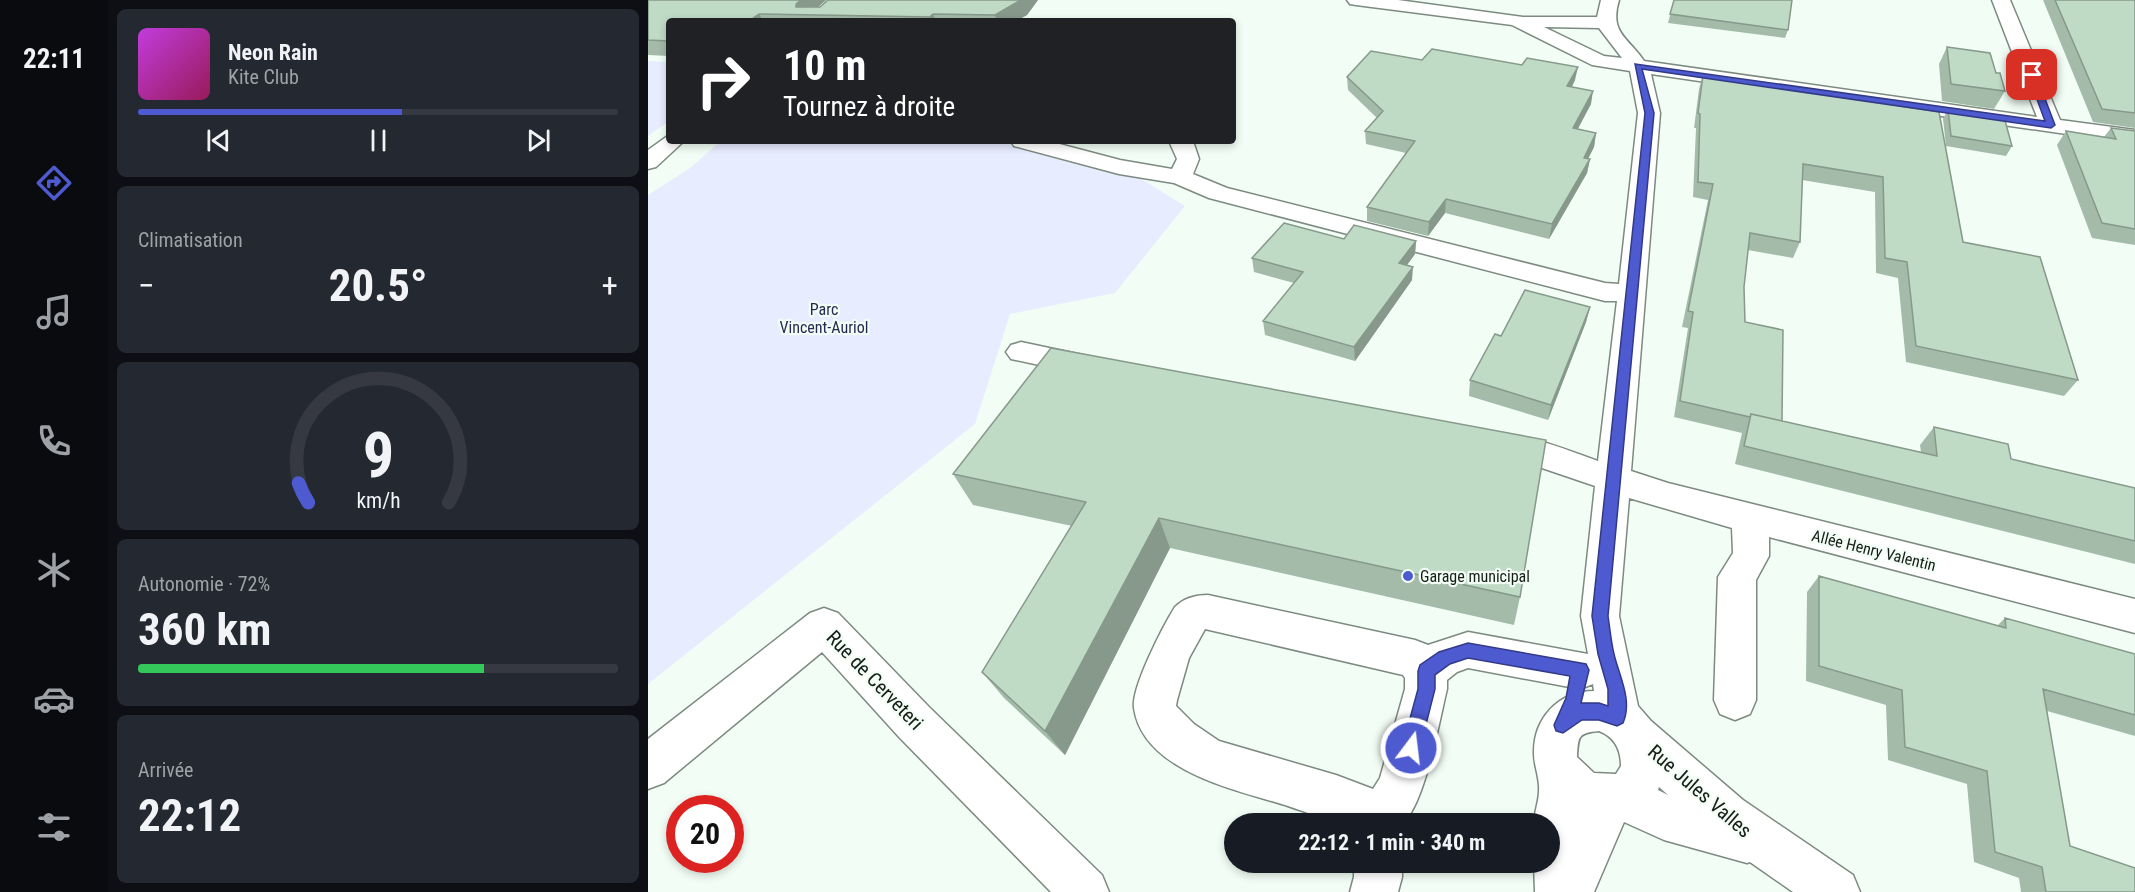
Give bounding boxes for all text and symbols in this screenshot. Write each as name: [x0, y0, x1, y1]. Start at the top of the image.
text: Neon Rain: [228, 40, 318, 65]
text: 10 m: [783, 41, 866, 90]
icon: right: [684, 42, 762, 120]
text: 22:11: [23, 43, 85, 75]
pin: [2006, 49, 2057, 100]
icon: arrive: [2015, 58, 2048, 91]
text: Kite Club: [228, 65, 299, 89]
text: Tournez à droite: [783, 91, 955, 123]
icon: previous: [202, 124, 235, 157]
icon: pause: [362, 124, 395, 157]
icon: next: [522, 124, 555, 157]
icon: directions: [33, 162, 75, 204]
text: Climatisation: [138, 228, 243, 252]
text: 20.5°: [329, 259, 427, 312]
text: −: [138, 266, 155, 305]
text: +: [602, 266, 618, 305]
icon: music: [33, 291, 75, 333]
park label: Parc Vincent-Auriol: [780, 300, 868, 337]
text: 9: [362, 419, 394, 492]
icon: phone: [33, 420, 75, 462]
text: km/h: [356, 488, 400, 513]
street label: Allée Henry Valentin: [1810, 526, 1938, 575]
icon: climate: [33, 549, 75, 591]
place label: Garage municipal: [1420, 567, 1530, 586]
marker: Garage municipal: [1401, 569, 1415, 583]
text: Autonomie · 72%: [138, 572, 270, 596]
text: 360 km: [138, 603, 271, 656]
street label: Rue de Cerveteri: [822, 625, 928, 735]
icon: car: [33, 678, 75, 720]
position arrow: [1379, 716, 1443, 780]
street label: Rue Jules Valles: [1643, 740, 1757, 842]
text: Arrivée: [138, 758, 194, 782]
text: 22:12: [138, 789, 241, 842]
speed limit sign: 20: [666, 795, 744, 873]
icon: filters: [33, 806, 75, 848]
text: 22:12 · 1 min · 340 m: [1299, 830, 1485, 855]

